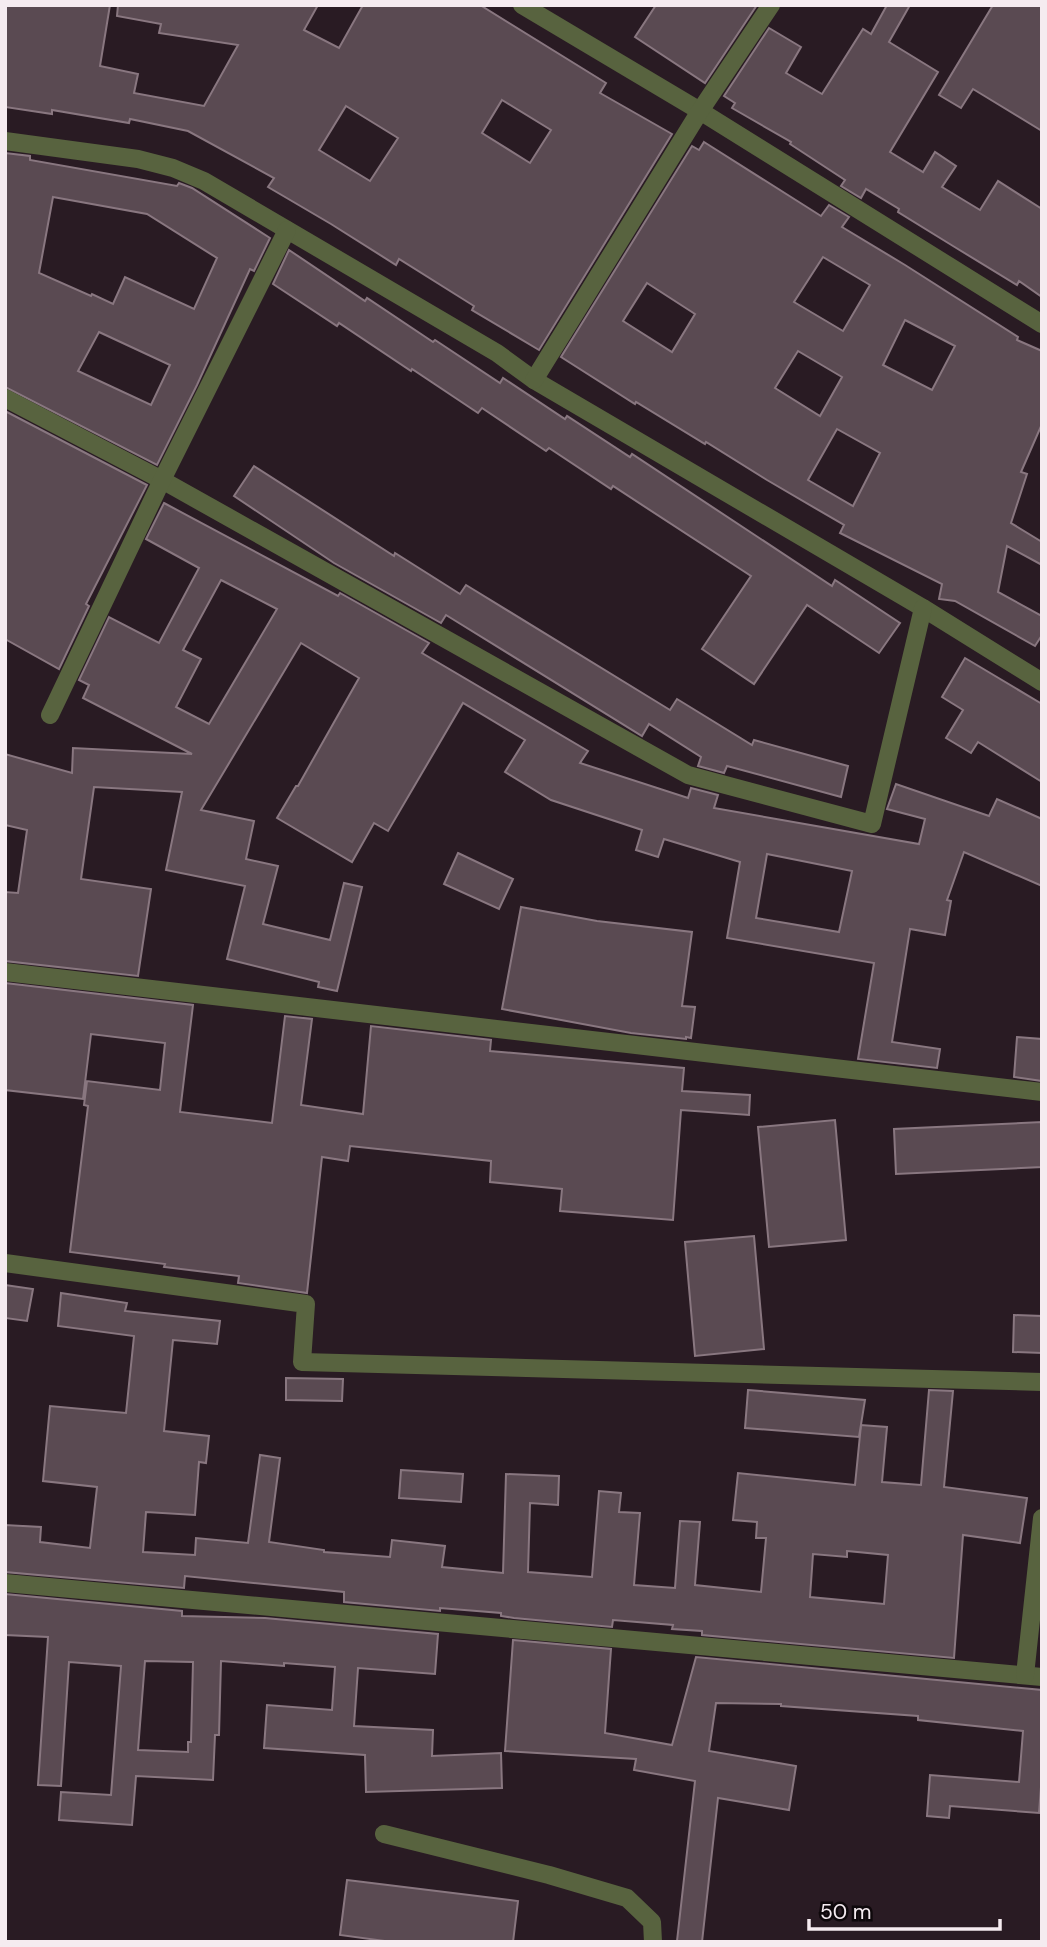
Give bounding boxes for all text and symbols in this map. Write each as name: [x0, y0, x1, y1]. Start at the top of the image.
scale bar: [809, 1888, 1000, 1932]
text: 50 m: [820, 1898, 871, 1926]

